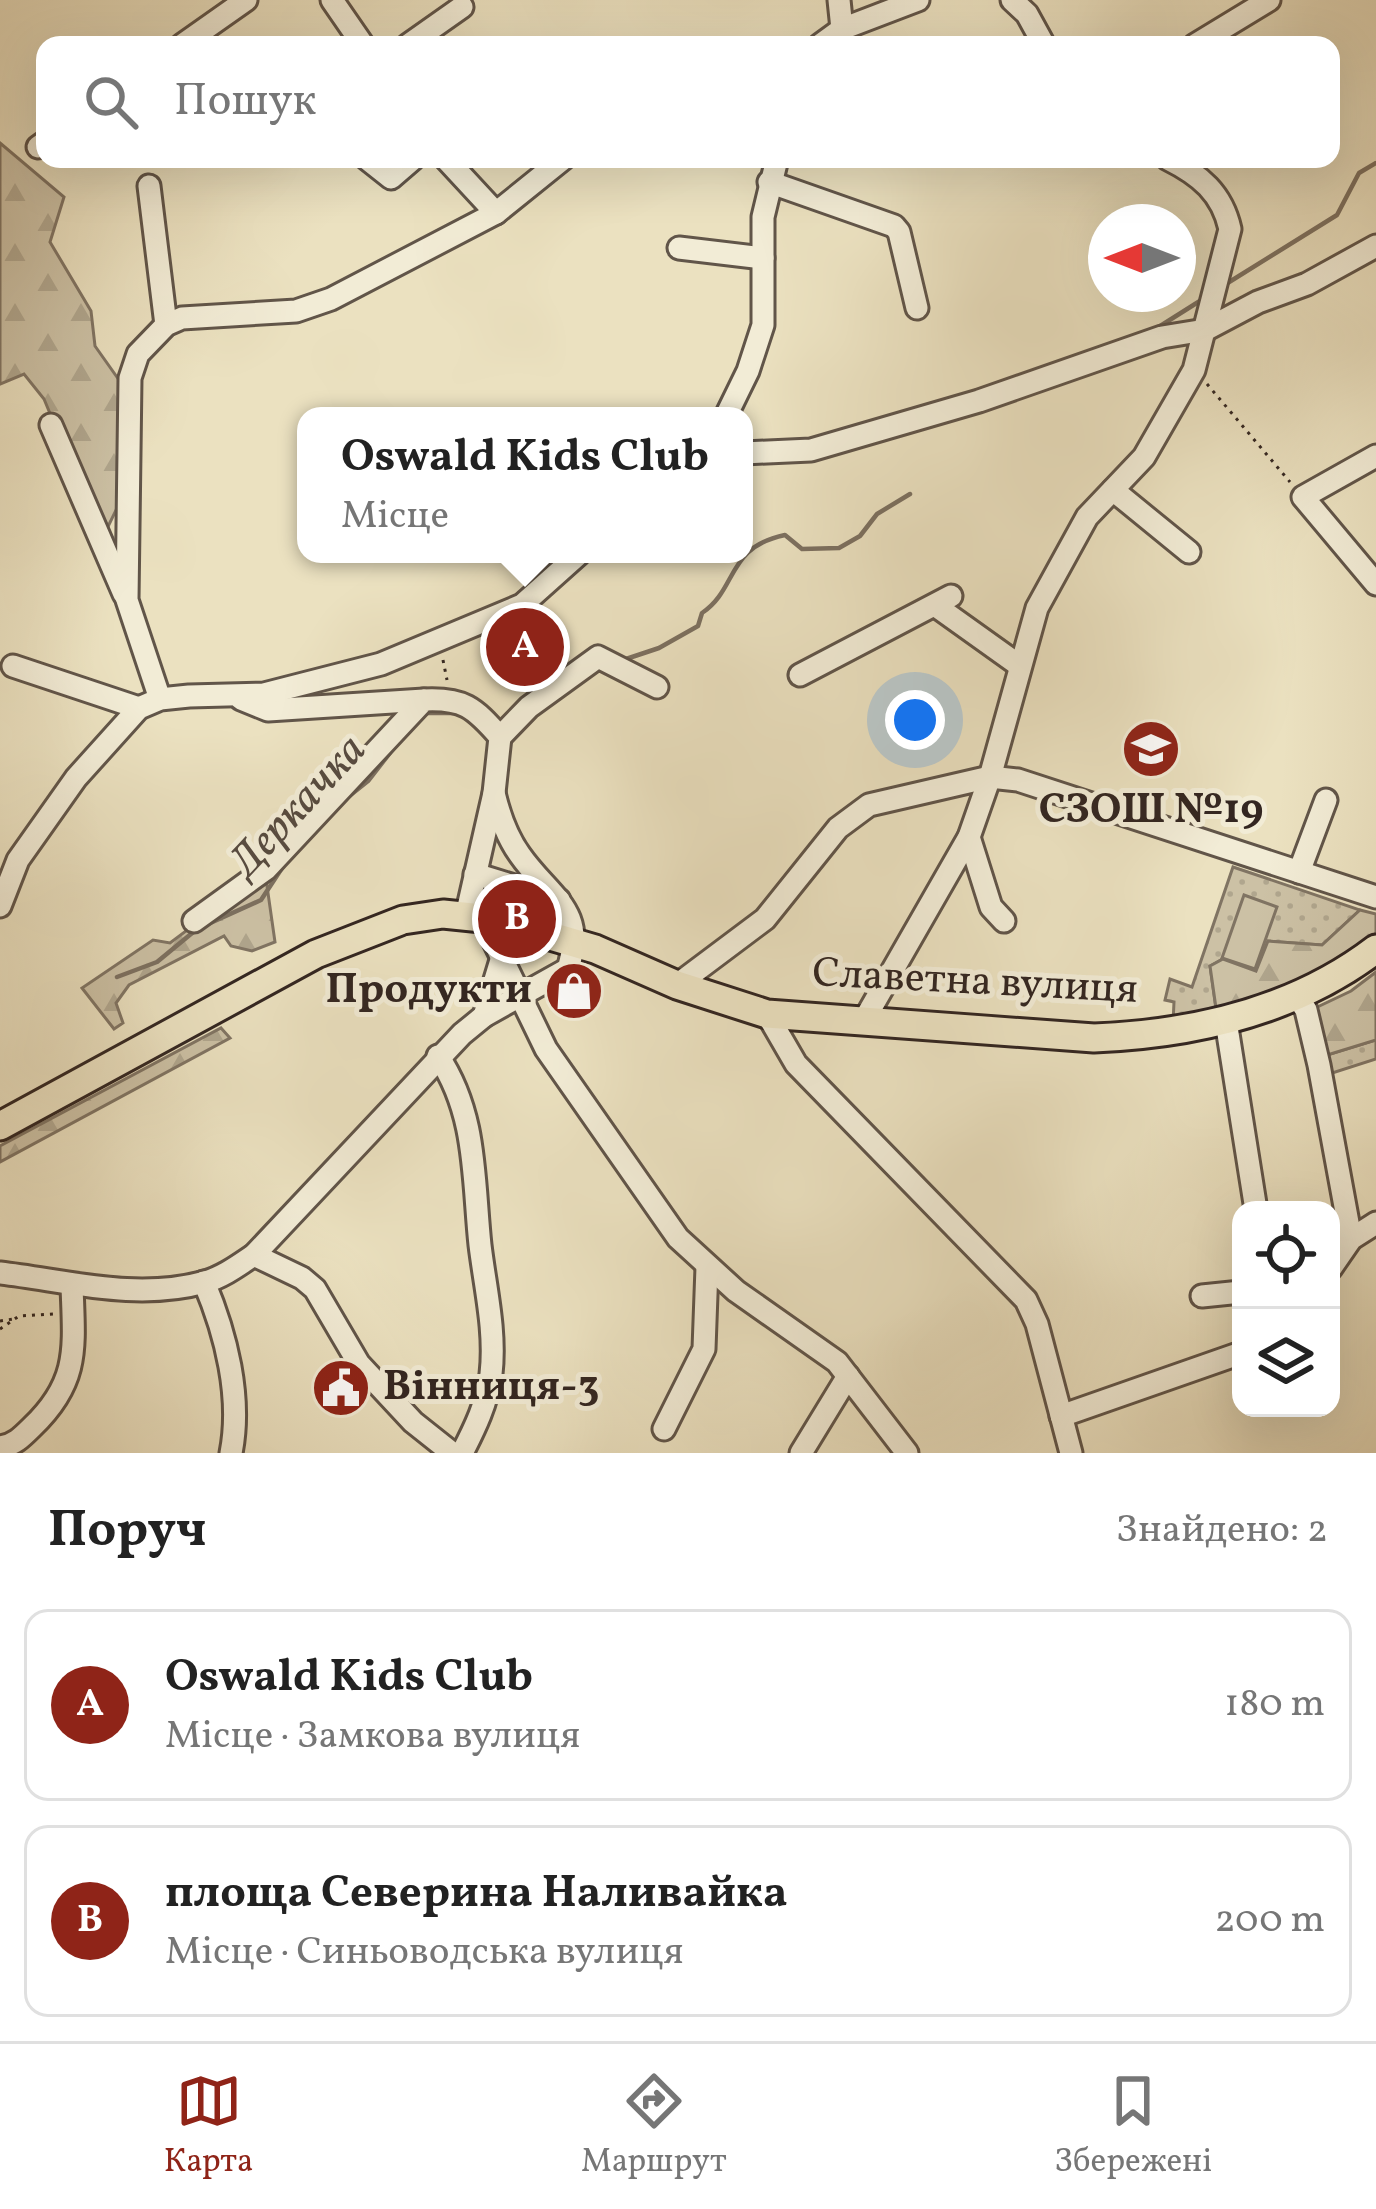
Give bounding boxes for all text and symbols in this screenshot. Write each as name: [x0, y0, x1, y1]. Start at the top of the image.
search box: [36, 36, 1340, 168]
icon: search: [78, 69, 144, 135]
text: Пошук: [174, 71, 317, 134]
north arrow: [1088, 204, 1196, 312]
popup: [297, 407, 753, 563]
text: Oswald Kids Club: [341, 427, 709, 490]
text: Місце: [341, 490, 449, 544]
pin: A: [486, 602, 564, 692]
your location: [885, 690, 945, 750]
school or university icon: СЗОШ №19: [1120, 718, 1182, 780]
water label: Деркачка: [214, 721, 382, 895]
place label: СЗОШ №19: [1039, 782, 1263, 841]
pin: B: [478, 874, 556, 964]
street label: Славетна вулиця: [811, 945, 1139, 1021]
shop icon: Продукти: [543, 960, 605, 1022]
place label: Продукти: [325, 962, 532, 1021]
map controls: [1232, 1201, 1340, 1417]
button: locate: [1232, 1201, 1340, 1309]
button: layers: [1232, 1309, 1340, 1417]
public building icon: Вінниця-3: [310, 1357, 372, 1419]
place label: Вінниця-3: [383, 1359, 599, 1418]
text: Поруч: [48, 1496, 206, 1567]
text: Знайдено: 2: [1116, 1504, 1328, 1558]
text: Oswald Kids Club: [165, 1647, 533, 1710]
text: A: [76, 1678, 104, 1732]
text: 180 m: [1224, 1678, 1325, 1732]
text: Місце · Замкова вулиця: [165, 1710, 580, 1764]
text: площа Северина Наливайка: [165, 1863, 788, 1926]
text: B: [77, 1894, 103, 1948]
text: 200 m: [1214, 1894, 1325, 1948]
text: Місце · Синьоводська вулиця: [165, 1926, 684, 1980]
tab: Карта: [164, 2068, 253, 2186]
tab: Маршрут: [581, 2068, 727, 2186]
tab: Збережені: [1054, 2068, 1212, 2186]

